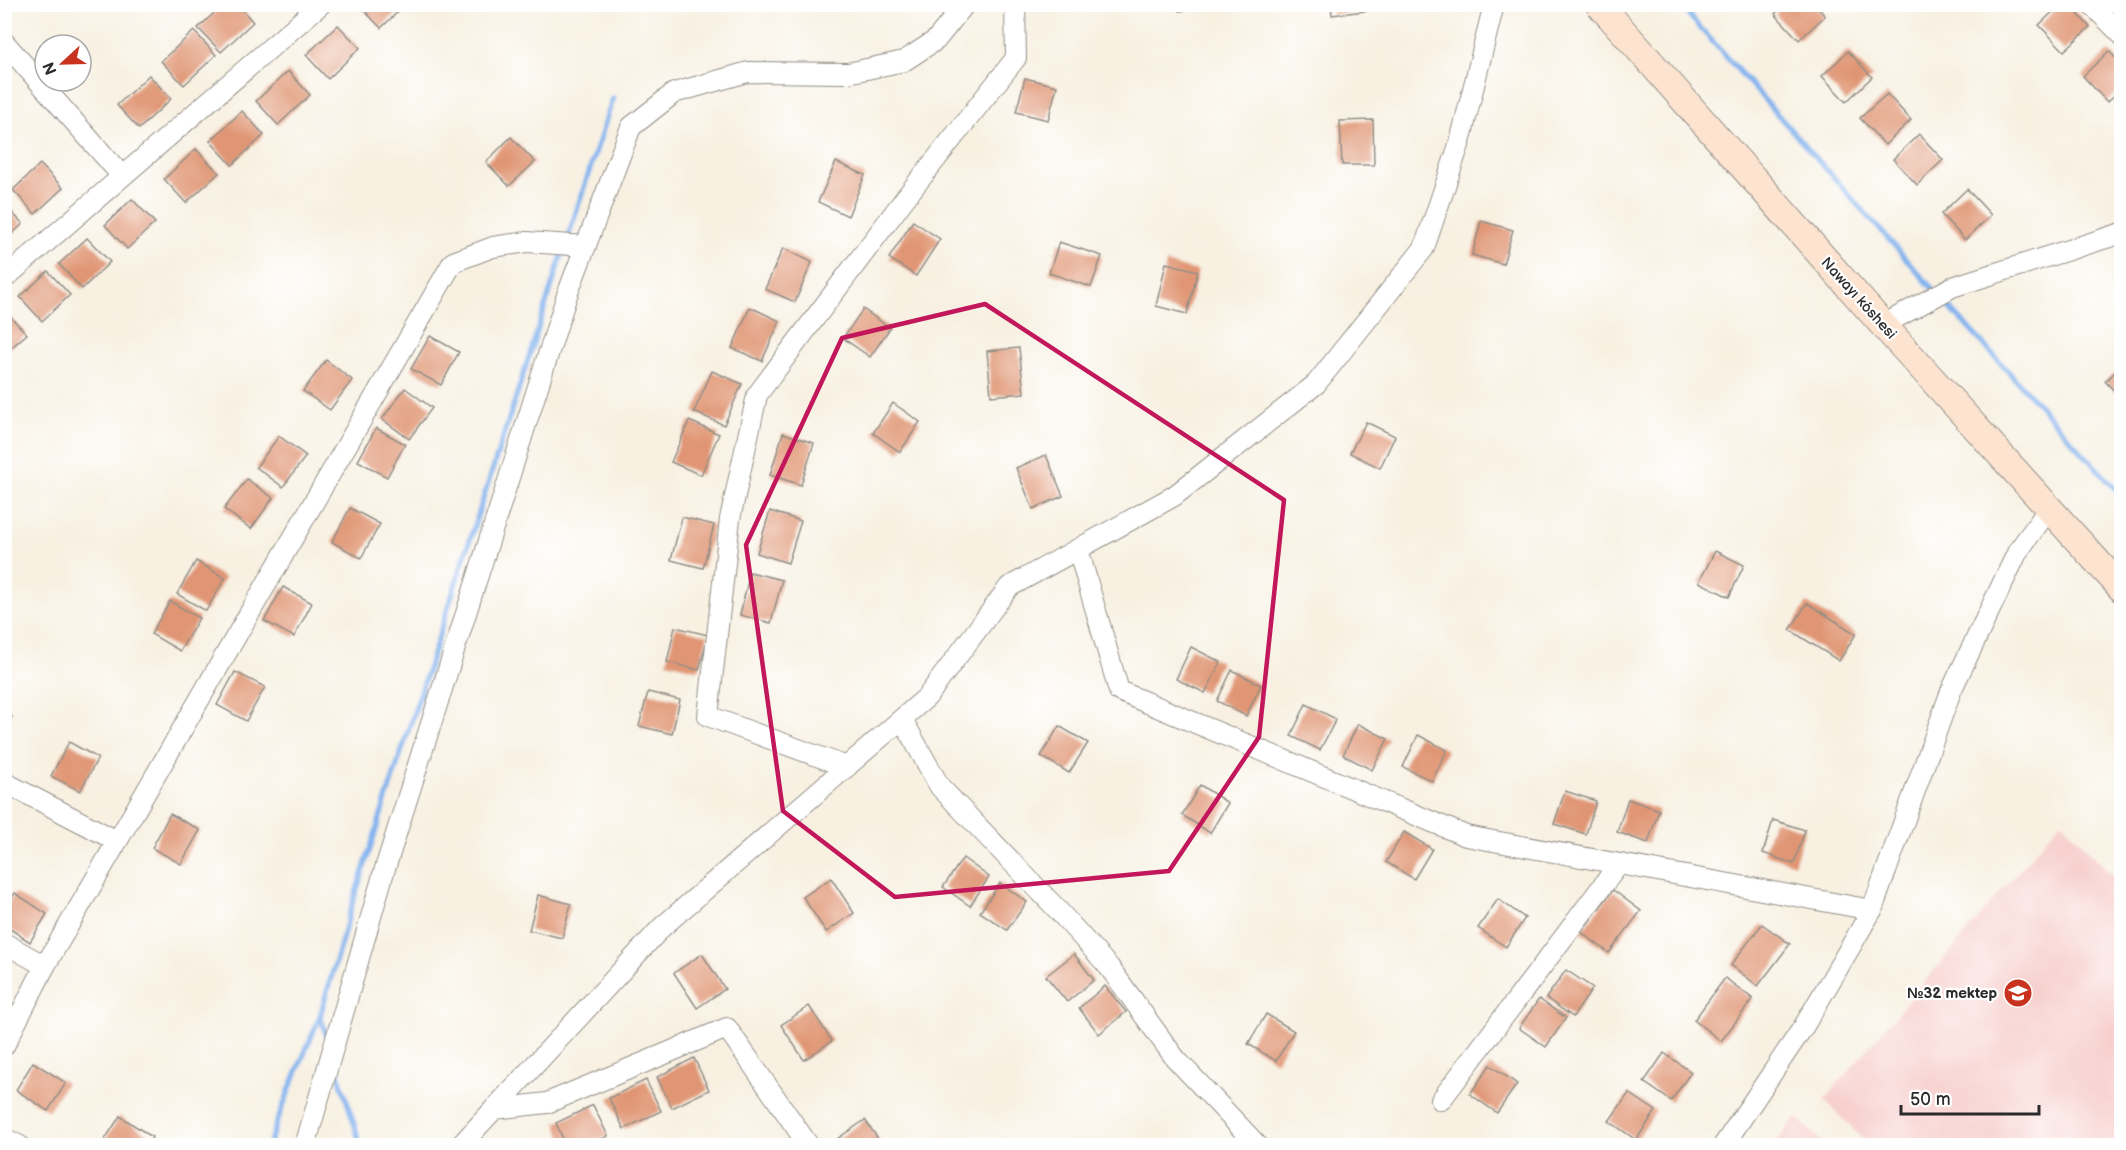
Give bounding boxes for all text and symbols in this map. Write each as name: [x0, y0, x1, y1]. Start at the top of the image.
north arrow: [33, 33, 93, 93]
text: N: [39, 59, 62, 77]
street label: Nawayı kóshesi: [1817, 253, 1900, 343]
school or university icon: №32 mektep: [2002, 977, 2034, 1009]
place label: №32 mektep: [1907, 984, 1997, 1003]
scale bar: [1901, 1078, 2039, 1116]
text: 50 m: [1910, 1089, 1951, 1110]

